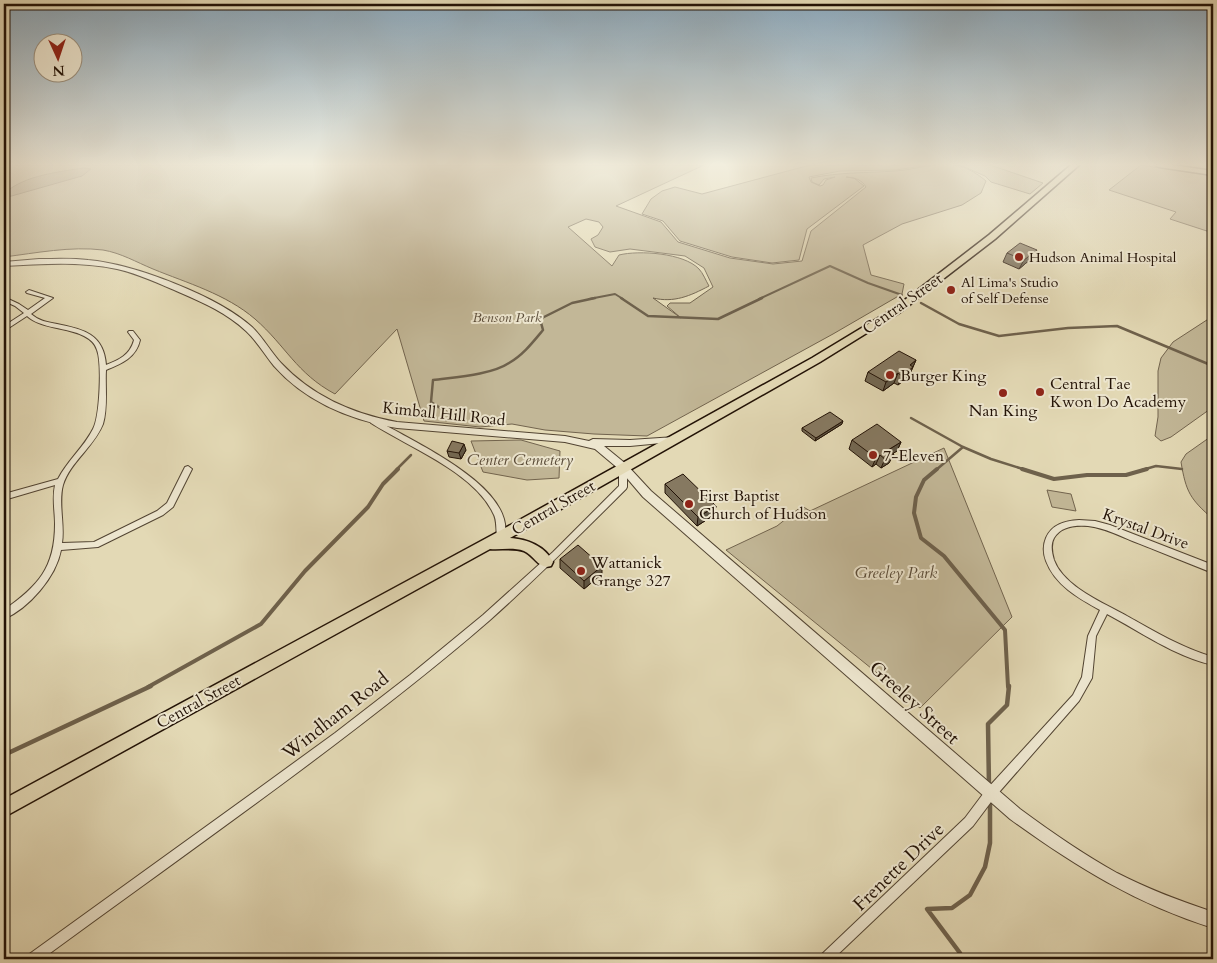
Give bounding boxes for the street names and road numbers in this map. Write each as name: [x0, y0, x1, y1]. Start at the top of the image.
street label: Central Street: [858, 268, 947, 340]
street label: Kimball Hill Road: [381, 397, 507, 431]
street label: Central Street: [508, 475, 599, 541]
street label: Krystal Drive: [1099, 503, 1192, 555]
street label: Greeley Street: [863, 655, 965, 750]
street label: Windham Road: [276, 666, 394, 766]
street label: Central Street: [152, 670, 245, 734]
street label: Frenette Drive: [847, 817, 950, 917]

